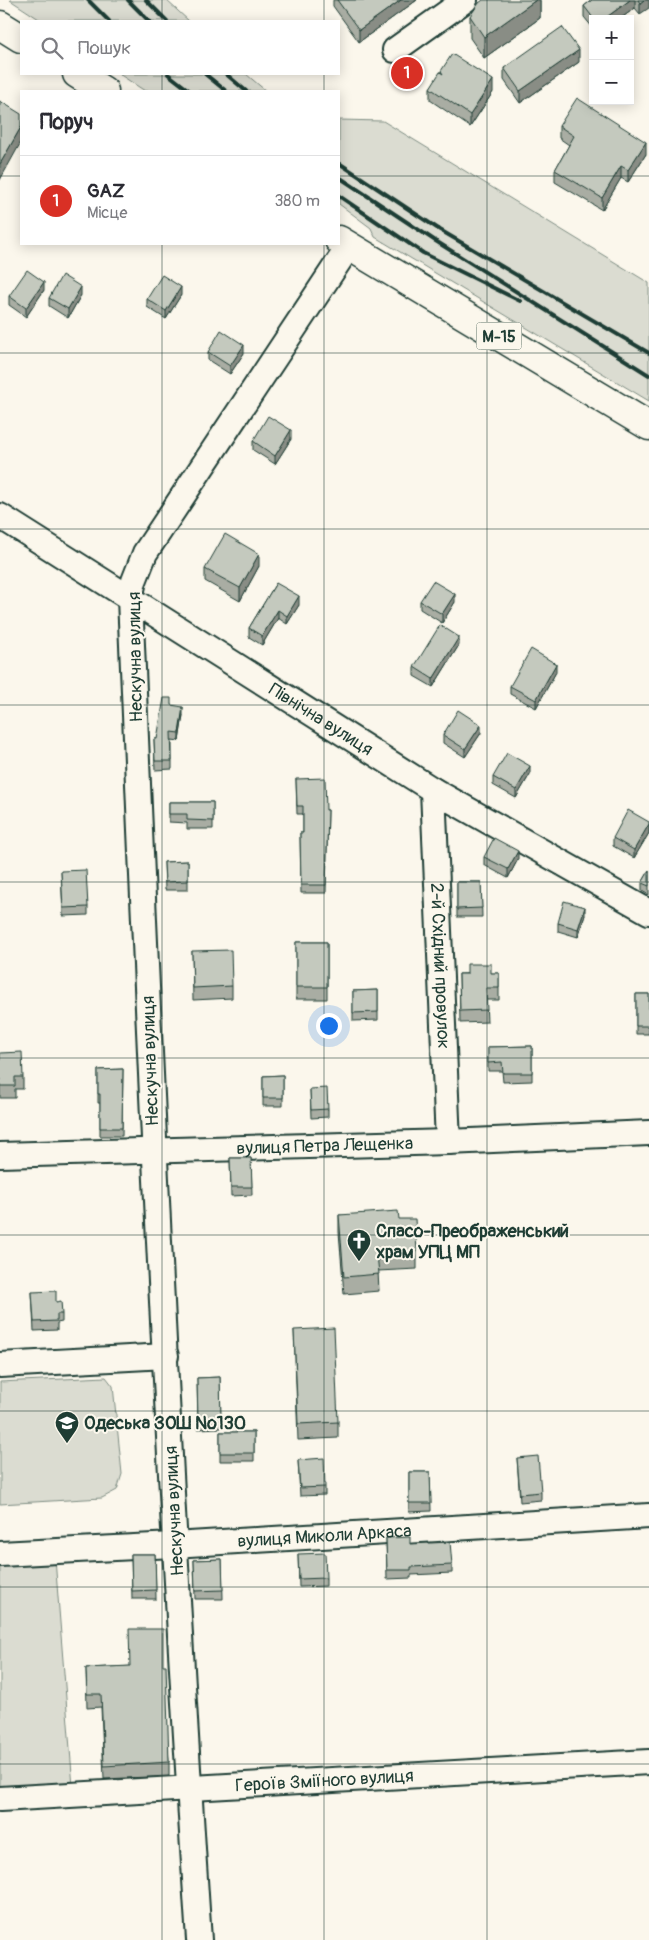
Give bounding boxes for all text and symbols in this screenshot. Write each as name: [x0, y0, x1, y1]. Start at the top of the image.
map controls: [589, 15, 634, 105]
button: +: [589, 15, 634, 60]
search box: [20, 20, 340, 75]
icon: search: [38, 34, 66, 62]
text: Пошук: [78, 36, 131, 60]
pin: 1: [391, 54, 423, 92]
button: −: [589, 60, 634, 105]
text: Поруч: [40, 109, 93, 136]
text: GAZ: [87, 179, 125, 203]
text: 1: [53, 191, 59, 211]
text: 380 m: [274, 191, 320, 211]
text: Місце: [87, 203, 127, 223]
road number: М-15: [476, 322, 522, 350]
street label: Нескучна вулиця: [123, 592, 148, 722]
street label: Північна вулиця: [264, 678, 377, 761]
street label: 2-й Східний провулок: [425, 882, 455, 1049]
street label: Нескучна вулиця: [137, 995, 164, 1127]
your location: [316, 1013, 342, 1039]
street label: вулиця Петра Лещенка: [236, 1132, 414, 1160]
place label: Спасо-Преображенський храм УПЦ МП: [375, 1220, 569, 1264]
church icon: Спасо-Преображенський храм УПЦ МП: [346, 1228, 372, 1262]
school or university icon: Одеська ЗОШ №130: [54, 1410, 80, 1444]
place label: Одеська ЗОШ №130: [84, 1412, 246, 1435]
street label: Нескучна вулиця: [160, 1445, 189, 1577]
street label: вулиця Миколи Аркаса: [237, 1519, 412, 1553]
street label: Героїв Зміїного вулиця: [235, 1764, 414, 1798]

